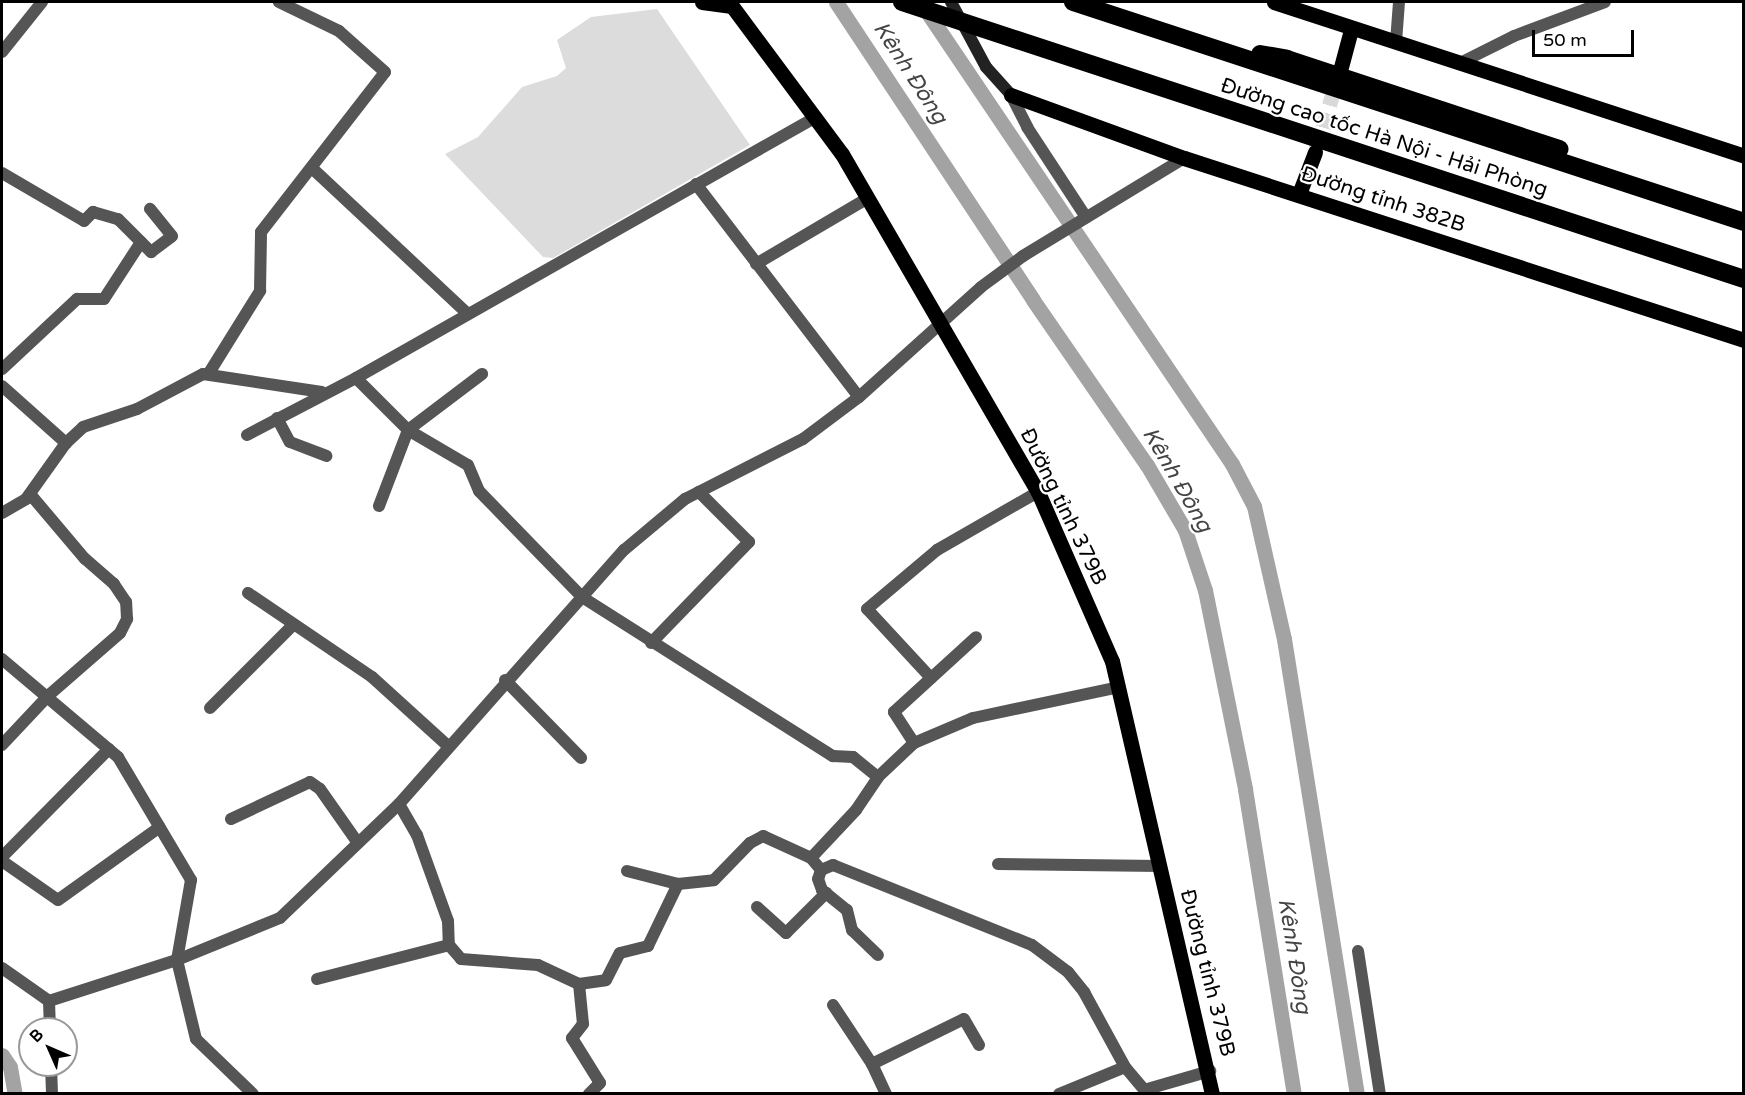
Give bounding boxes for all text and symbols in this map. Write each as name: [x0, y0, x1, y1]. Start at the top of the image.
water label: Kênh Đông: [867, 17, 953, 129]
scale bar: [1535, 18, 1637, 56]
text: 50 m: [1543, 29, 1587, 51]
street label: Đường cao tốc Hà Nội - Hải Phòng: [1217, 73, 1551, 203]
street label: Đường tỉnh 382B: [1298, 162, 1468, 238]
water label: Kênh Đông: [1136, 423, 1218, 537]
street label: Đường tỉnh 379B: [1014, 424, 1112, 590]
street label: Đường tỉnh 379B: [1174, 887, 1240, 1059]
water label: Kênh Đông: [1272, 896, 1316, 1016]
north arrow: [18, 1017, 78, 1077]
text: B: [26, 1025, 48, 1047]

